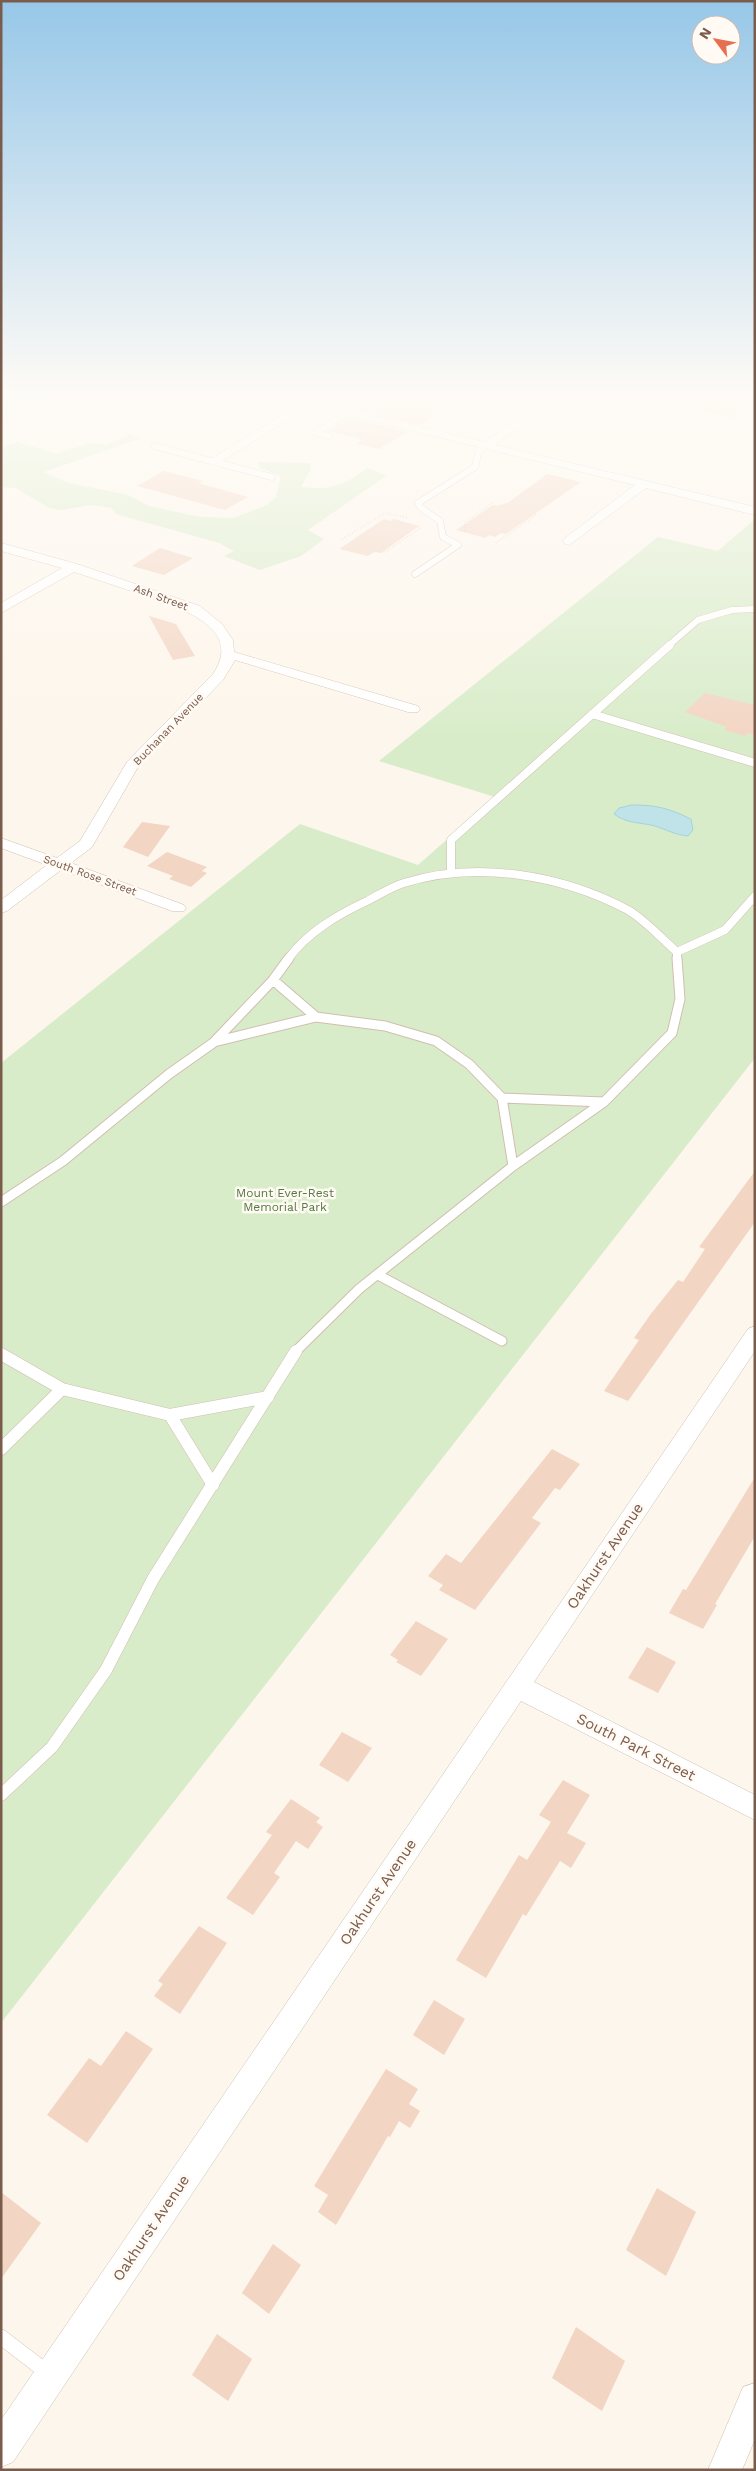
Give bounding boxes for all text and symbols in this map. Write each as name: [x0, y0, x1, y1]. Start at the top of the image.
north arrow: [691, 15, 741, 65]
text: N: [695, 24, 715, 42]
street label: Ash Street: [132, 582, 190, 613]
street label: Buchanan Avenue: [131, 691, 206, 768]
street label: South Rose Street: [41, 853, 139, 899]
park label: Mount Ever-Rest Memorial Park: [236, 1186, 334, 1214]
street label: Oakhurst Avenue: [563, 1499, 647, 1613]
street label: South Park Street: [574, 1709, 699, 1785]
street label: Oakhurst Avenue: [336, 1835, 420, 1949]
street label: Oakhurst Avenue: [109, 2171, 193, 2285]

